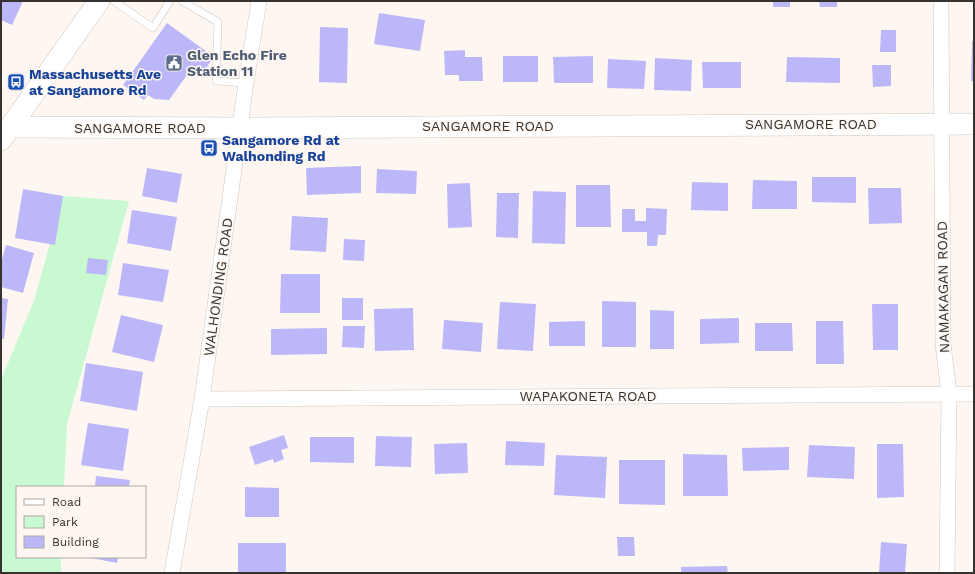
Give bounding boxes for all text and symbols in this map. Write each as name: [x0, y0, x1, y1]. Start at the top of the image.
place label: Glen Echo Fire Station 11: [187, 47, 287, 79]
public building icon: Glen Echo Fire Station 11: [164, 53, 184, 73]
place label: Massachusetts Ave at Sangamore Rd: [29, 66, 161, 98]
bus stop icon: Massachusetts Ave at Sangamore Rd: [6, 72, 26, 92]
street label: SANGAMORE ROAD: [745, 116, 877, 132]
street label: SANGAMORE ROAD: [422, 118, 554, 134]
street label: SANGAMORE ROAD: [74, 120, 206, 136]
place label: Sangamore Rd at Walhonding Rd: [222, 132, 340, 164]
bus stop icon: Sangamore Rd at Walhonding Rd: [199, 138, 219, 158]
street label: WALHONDING ROAD: [200, 217, 236, 357]
street label: NAMAKAGAN ROAD: [934, 221, 952, 353]
street label: WAPAKONETA ROAD: [519, 388, 657, 404]
legend: [16, 486, 146, 558]
text: Road: [52, 495, 81, 509]
text: Park: [52, 515, 78, 529]
text: Building: [52, 535, 99, 549]

